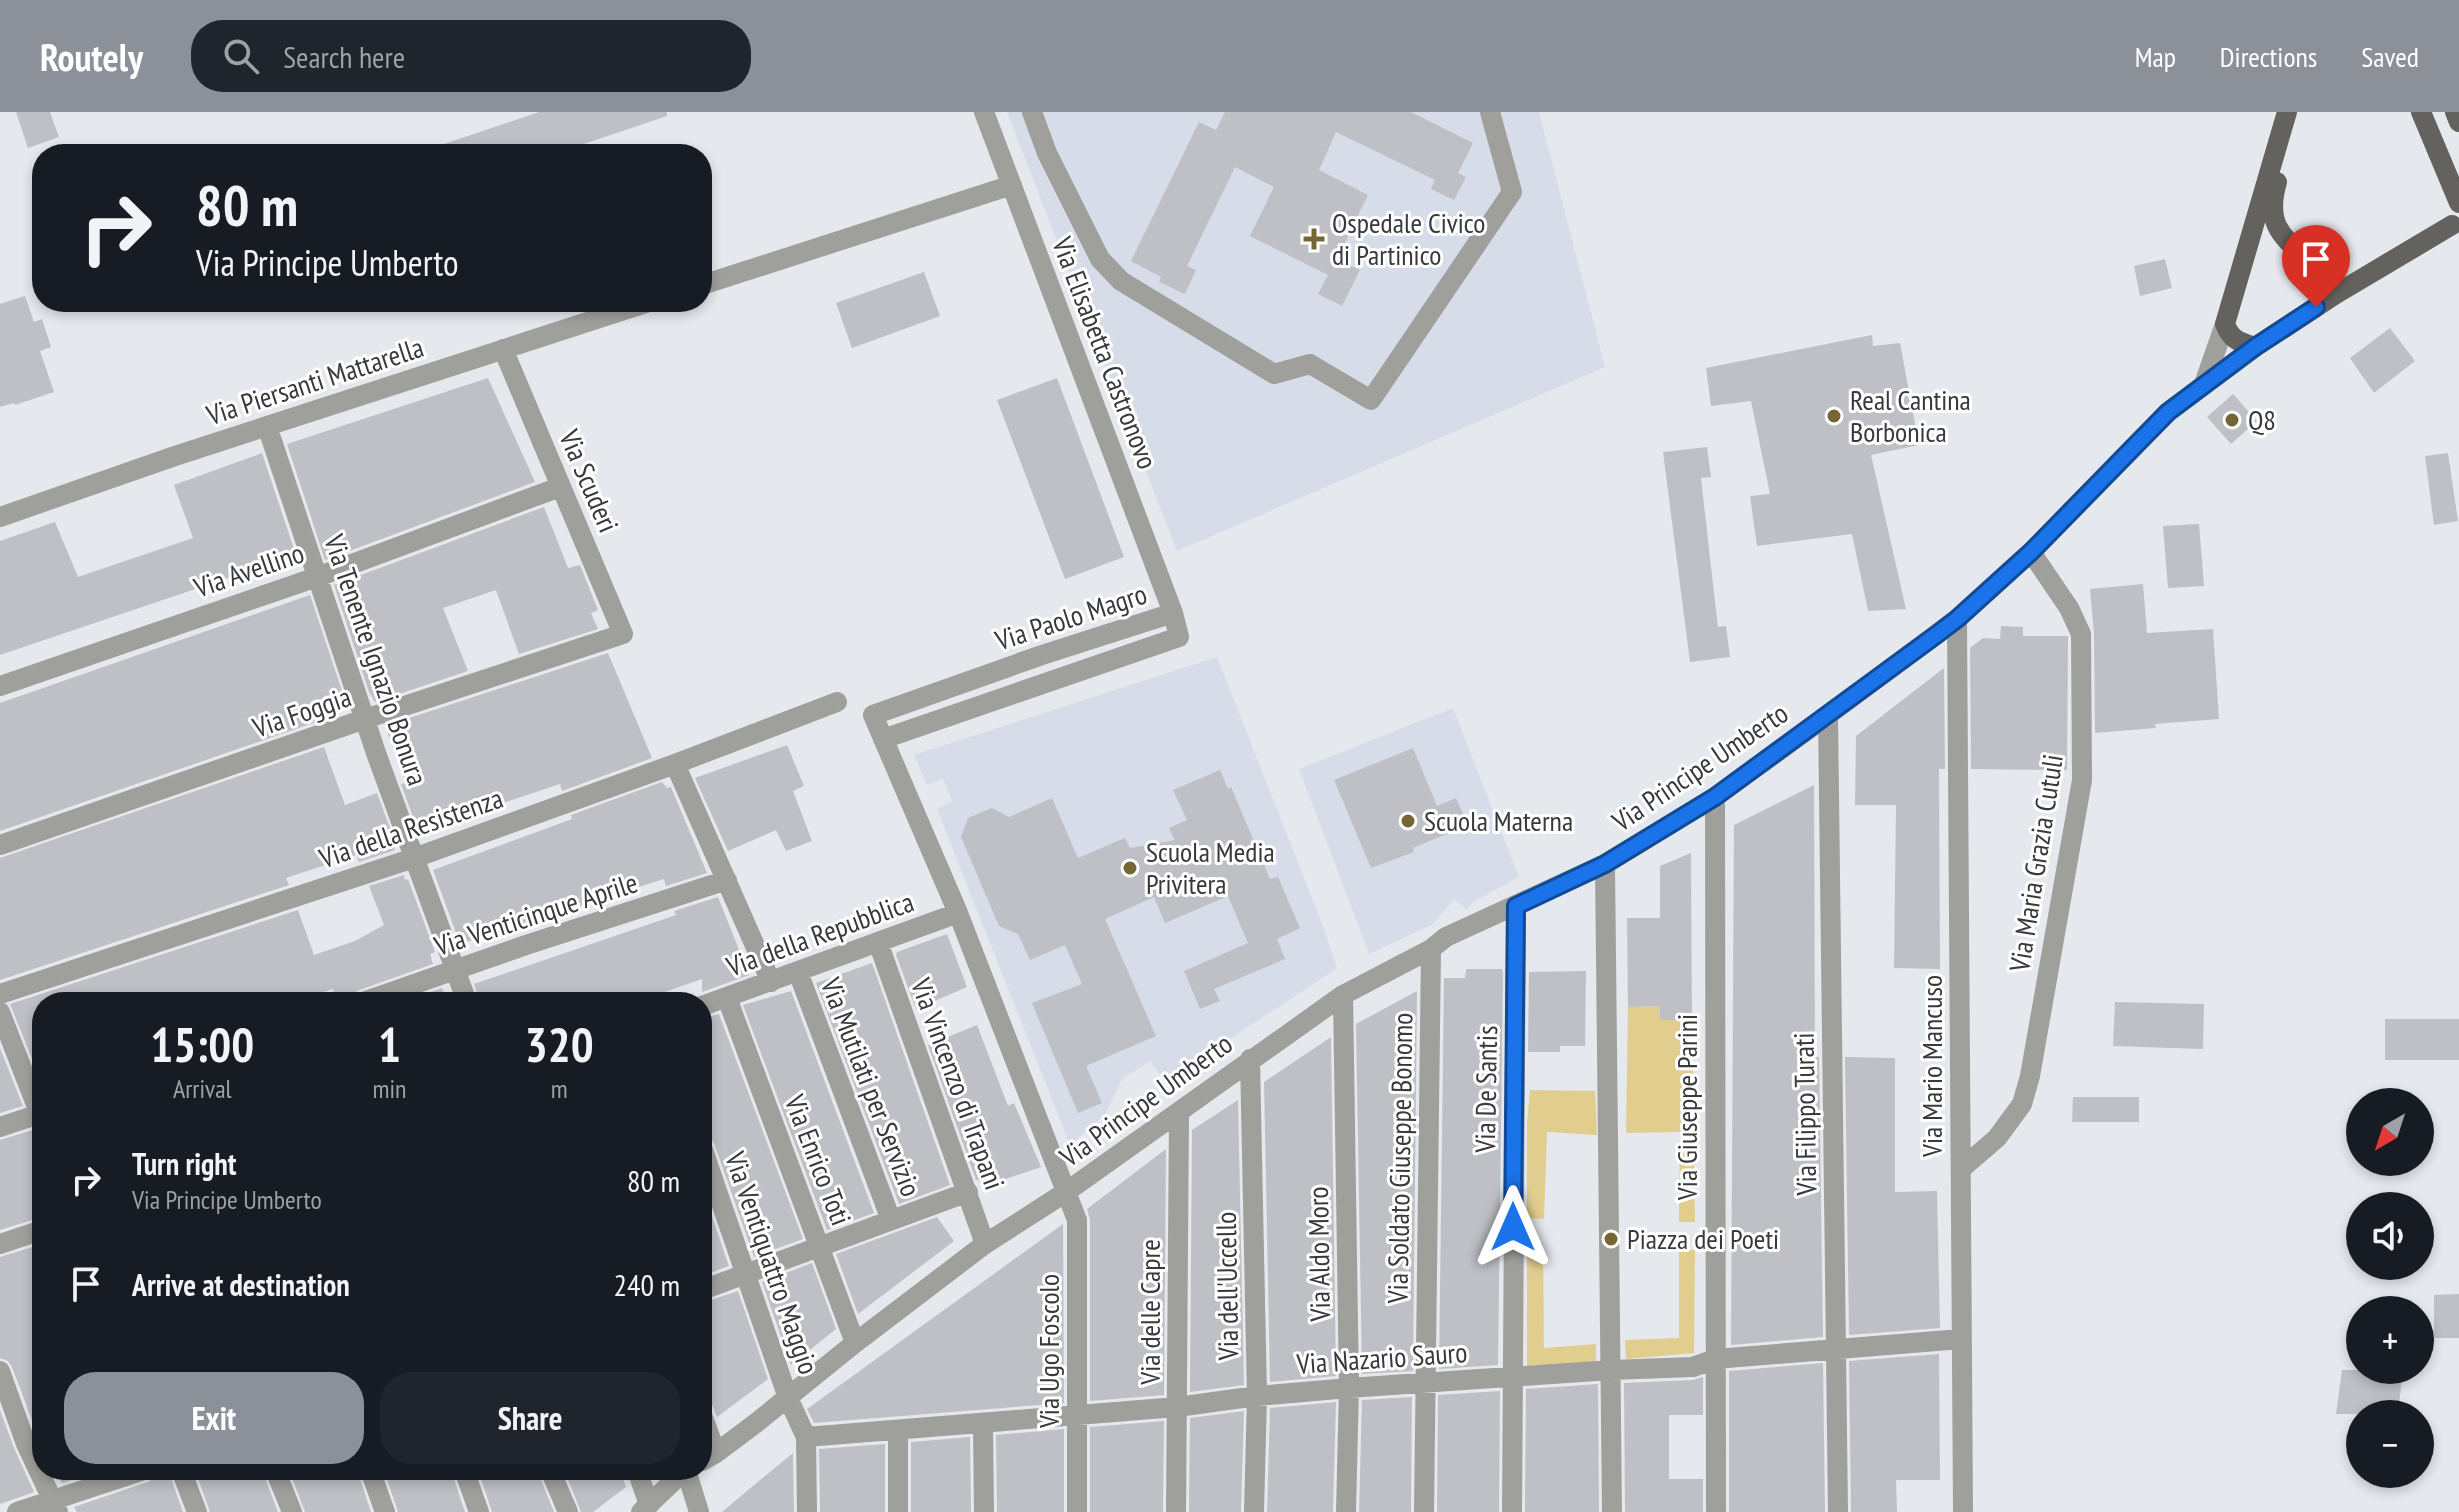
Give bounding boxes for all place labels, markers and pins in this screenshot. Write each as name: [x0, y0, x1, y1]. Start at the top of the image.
place label: Ospedale Civico di Partinico: [1332, 204, 1485, 273]
pin: [2282, 225, 2350, 307]
marker: Ospedale Civico di Partinico: [1303, 228, 1325, 250]
place label: Real Cantina Borbonica: [1850, 381, 1971, 450]
place label: Q8: [2248, 401, 2276, 438]
marker: Real Cantina Borbonica: [1825, 407, 1843, 425]
marker: Q8: [2223, 411, 2241, 429]
place label: Scuola Materna: [1424, 802, 1573, 839]
marker: Scuola Materna: [1399, 812, 1417, 830]
place label: Scuola Media Privitera: [1146, 833, 1275, 902]
marker: Scuola Media Privitera: [1121, 859, 1139, 877]
place label: Piazza dei Poeti: [1627, 1220, 1779, 1257]
marker: Piazza dei Poeti: [1602, 1230, 1620, 1248]

